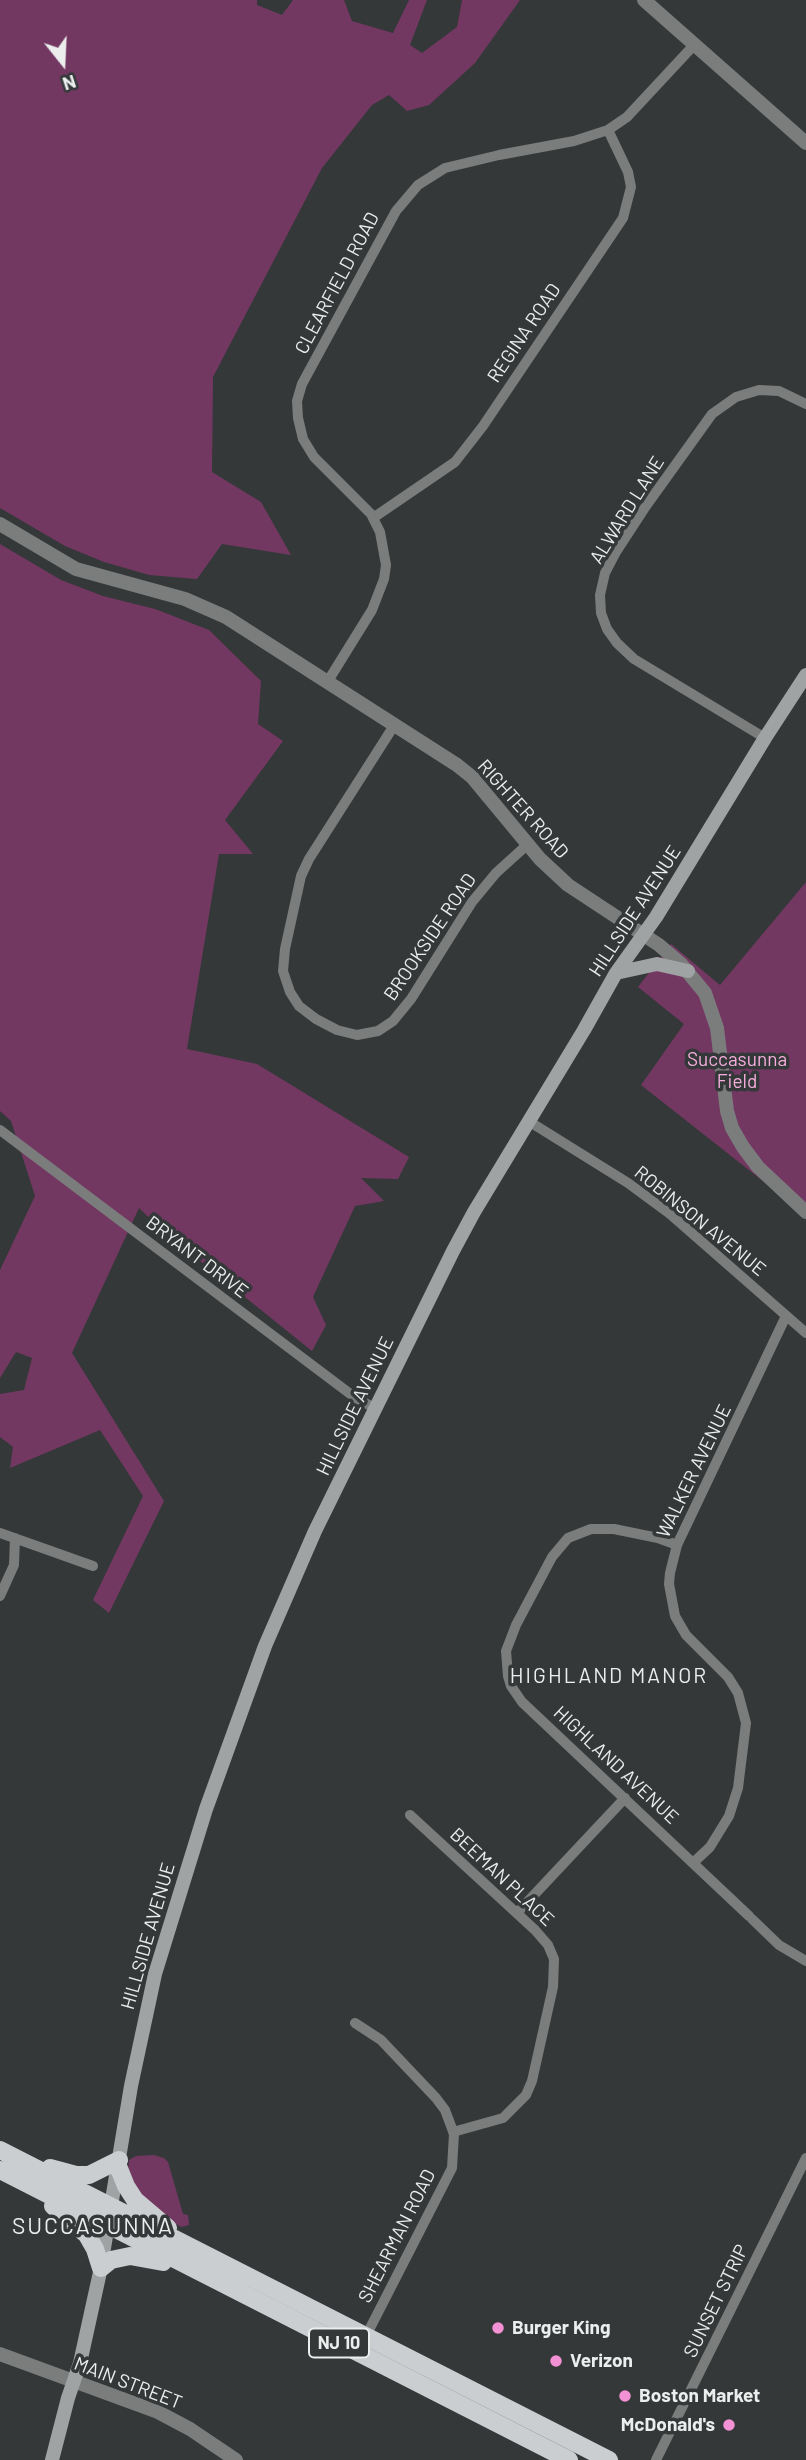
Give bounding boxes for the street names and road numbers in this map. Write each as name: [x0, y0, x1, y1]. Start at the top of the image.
street label: CLEARFIELD ROAD: [290, 208, 384, 358]
street label: REGINA ROAD: [483, 279, 565, 387]
street label: ALWARD LANE: [585, 452, 669, 568]
street label: RIGHTER ROAD: [473, 755, 573, 863]
street label: HILLSIDE AVENUE: [584, 841, 686, 981]
street label: BROOKSIDE ROAD: [379, 869, 481, 1005]
street label: ROBINSON AVENUE: [630, 1161, 770, 1281]
street label: BRYANT DRIVE: [141, 1211, 253, 1303]
street label: HILLSIDE AVENUE: [312, 1333, 398, 1479]
street label: WALKER AVENUE: [652, 1401, 736, 1541]
street label: HIGHLAND AVENUE: [549, 1701, 683, 1829]
street label: BEEMAN PLACE: [445, 1823, 559, 1931]
street label: HILLSIDE AVENUE: [116, 1860, 180, 2012]
street label: SHEARMAN ROAD: [354, 2165, 440, 2307]
street label: SUNSET STRIP: [679, 2241, 753, 2361]
road number: NJ 10: [309, 2328, 369, 2358]
street label: MAIN STREET: [71, 2352, 185, 2414]

